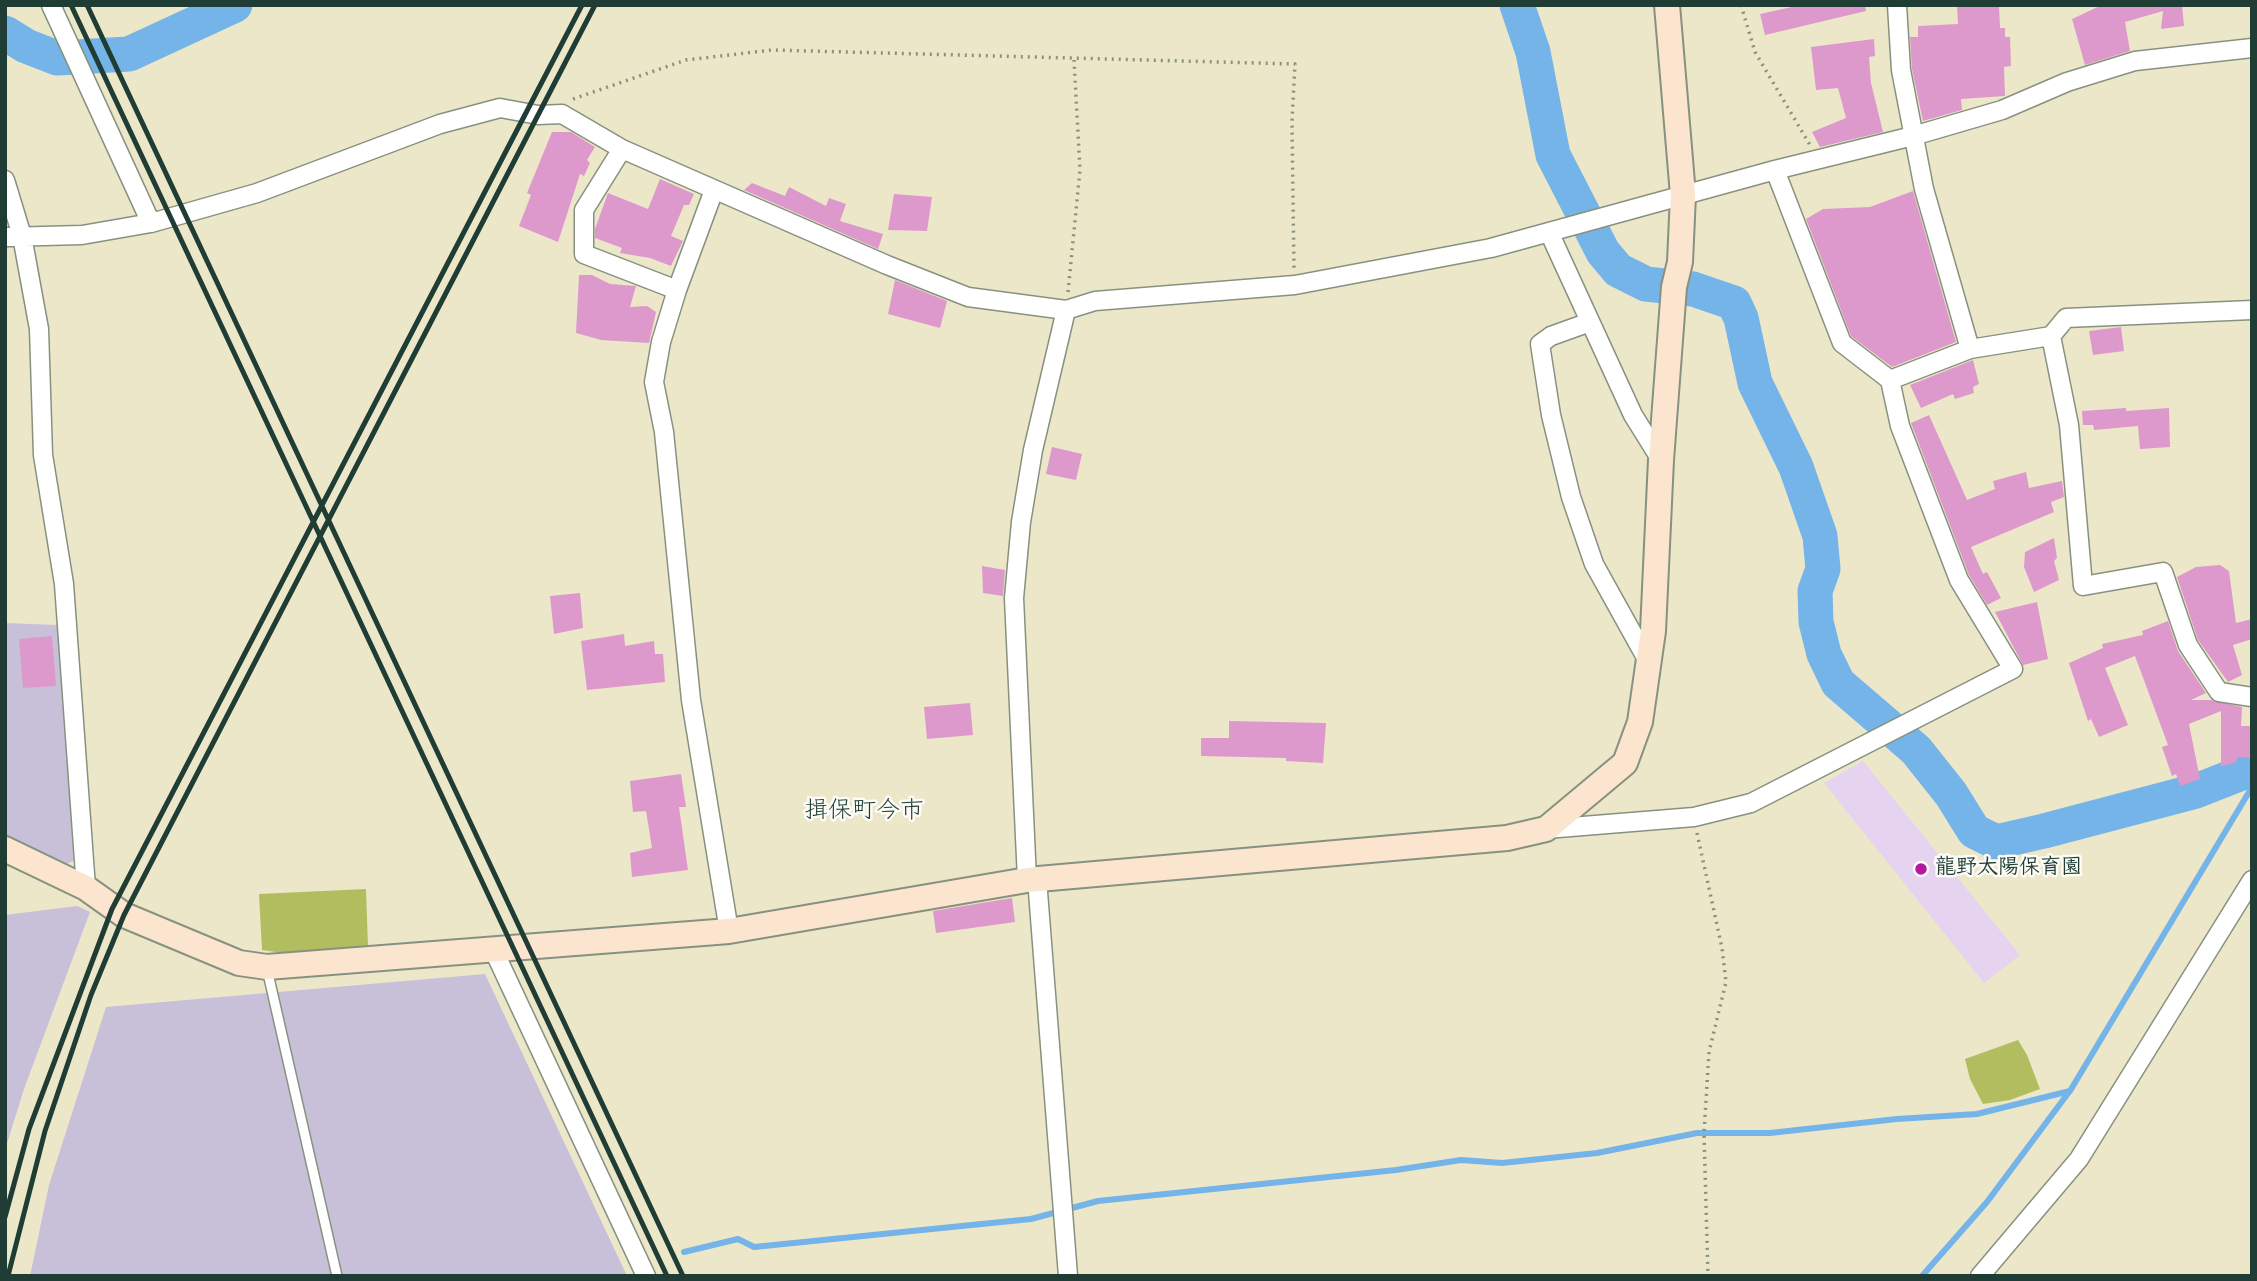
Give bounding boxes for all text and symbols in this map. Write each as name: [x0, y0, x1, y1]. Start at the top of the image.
district label: 揖保町今市: [804, 799, 924, 827]
place label: 龍野太陽保育園: [1935, 856, 2082, 882]
marker: 龍野太陽保育園: [1913, 861, 1929, 877]

